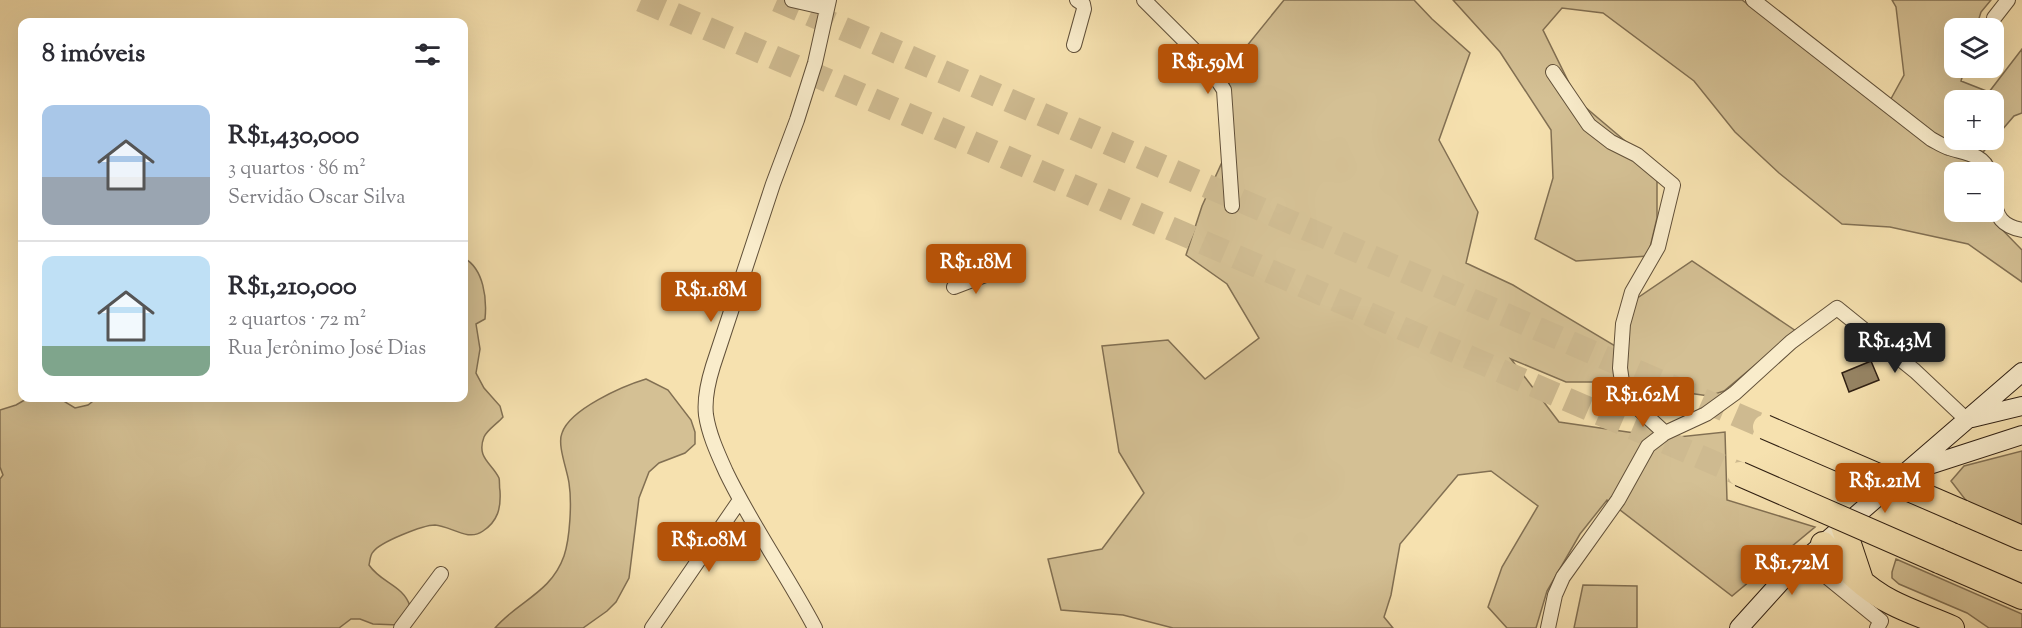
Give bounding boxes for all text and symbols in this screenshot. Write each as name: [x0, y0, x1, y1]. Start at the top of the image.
map controls: [1944, 18, 2004, 222]
button: layers: [1944, 18, 2004, 78]
text: 8 imóveis: [42, 36, 145, 73]
icon: filters: [411, 38, 444, 71]
pin: R$1.59M: [1153, 44, 1263, 95]
text: R$1.59M: [1172, 49, 1244, 78]
button: +: [1944, 90, 2004, 150]
text: R$1,430,000: [228, 118, 359, 155]
icon: home: [90, 129, 162, 201]
text: 3 quartos · 86 m²: [228, 155, 366, 184]
button: −: [1944, 162, 2004, 222]
text: Servidão Oscar Silva: [228, 184, 406, 213]
pin: R$1.18M: [921, 244, 1031, 295]
text: R$1.18M: [940, 249, 1012, 278]
text: R$1,210,000: [228, 269, 357, 306]
pin: R$1.18M: [656, 272, 766, 323]
text: R$1.18M: [675, 277, 747, 306]
icon: home: [90, 280, 162, 352]
text: 2 quartos · 72 m²: [228, 306, 366, 335]
pin: R$1.43M: [1840, 323, 1950, 374]
text: R$1.43M: [1858, 328, 1932, 357]
text: Rua Jerônimo José Dias: [228, 335, 426, 364]
pin: R$1.62M: [1588, 377, 1698, 428]
text: R$1.62M: [1606, 382, 1680, 411]
pin: R$1.21M: [1830, 463, 1940, 514]
text: R$1.21M: [1849, 468, 1921, 497]
pin: R$1.08M: [654, 522, 764, 573]
text: R$1.08M: [671, 527, 747, 556]
pin: R$1.72M: [1737, 545, 1847, 596]
text: R$1.72M: [1755, 550, 1829, 579]

